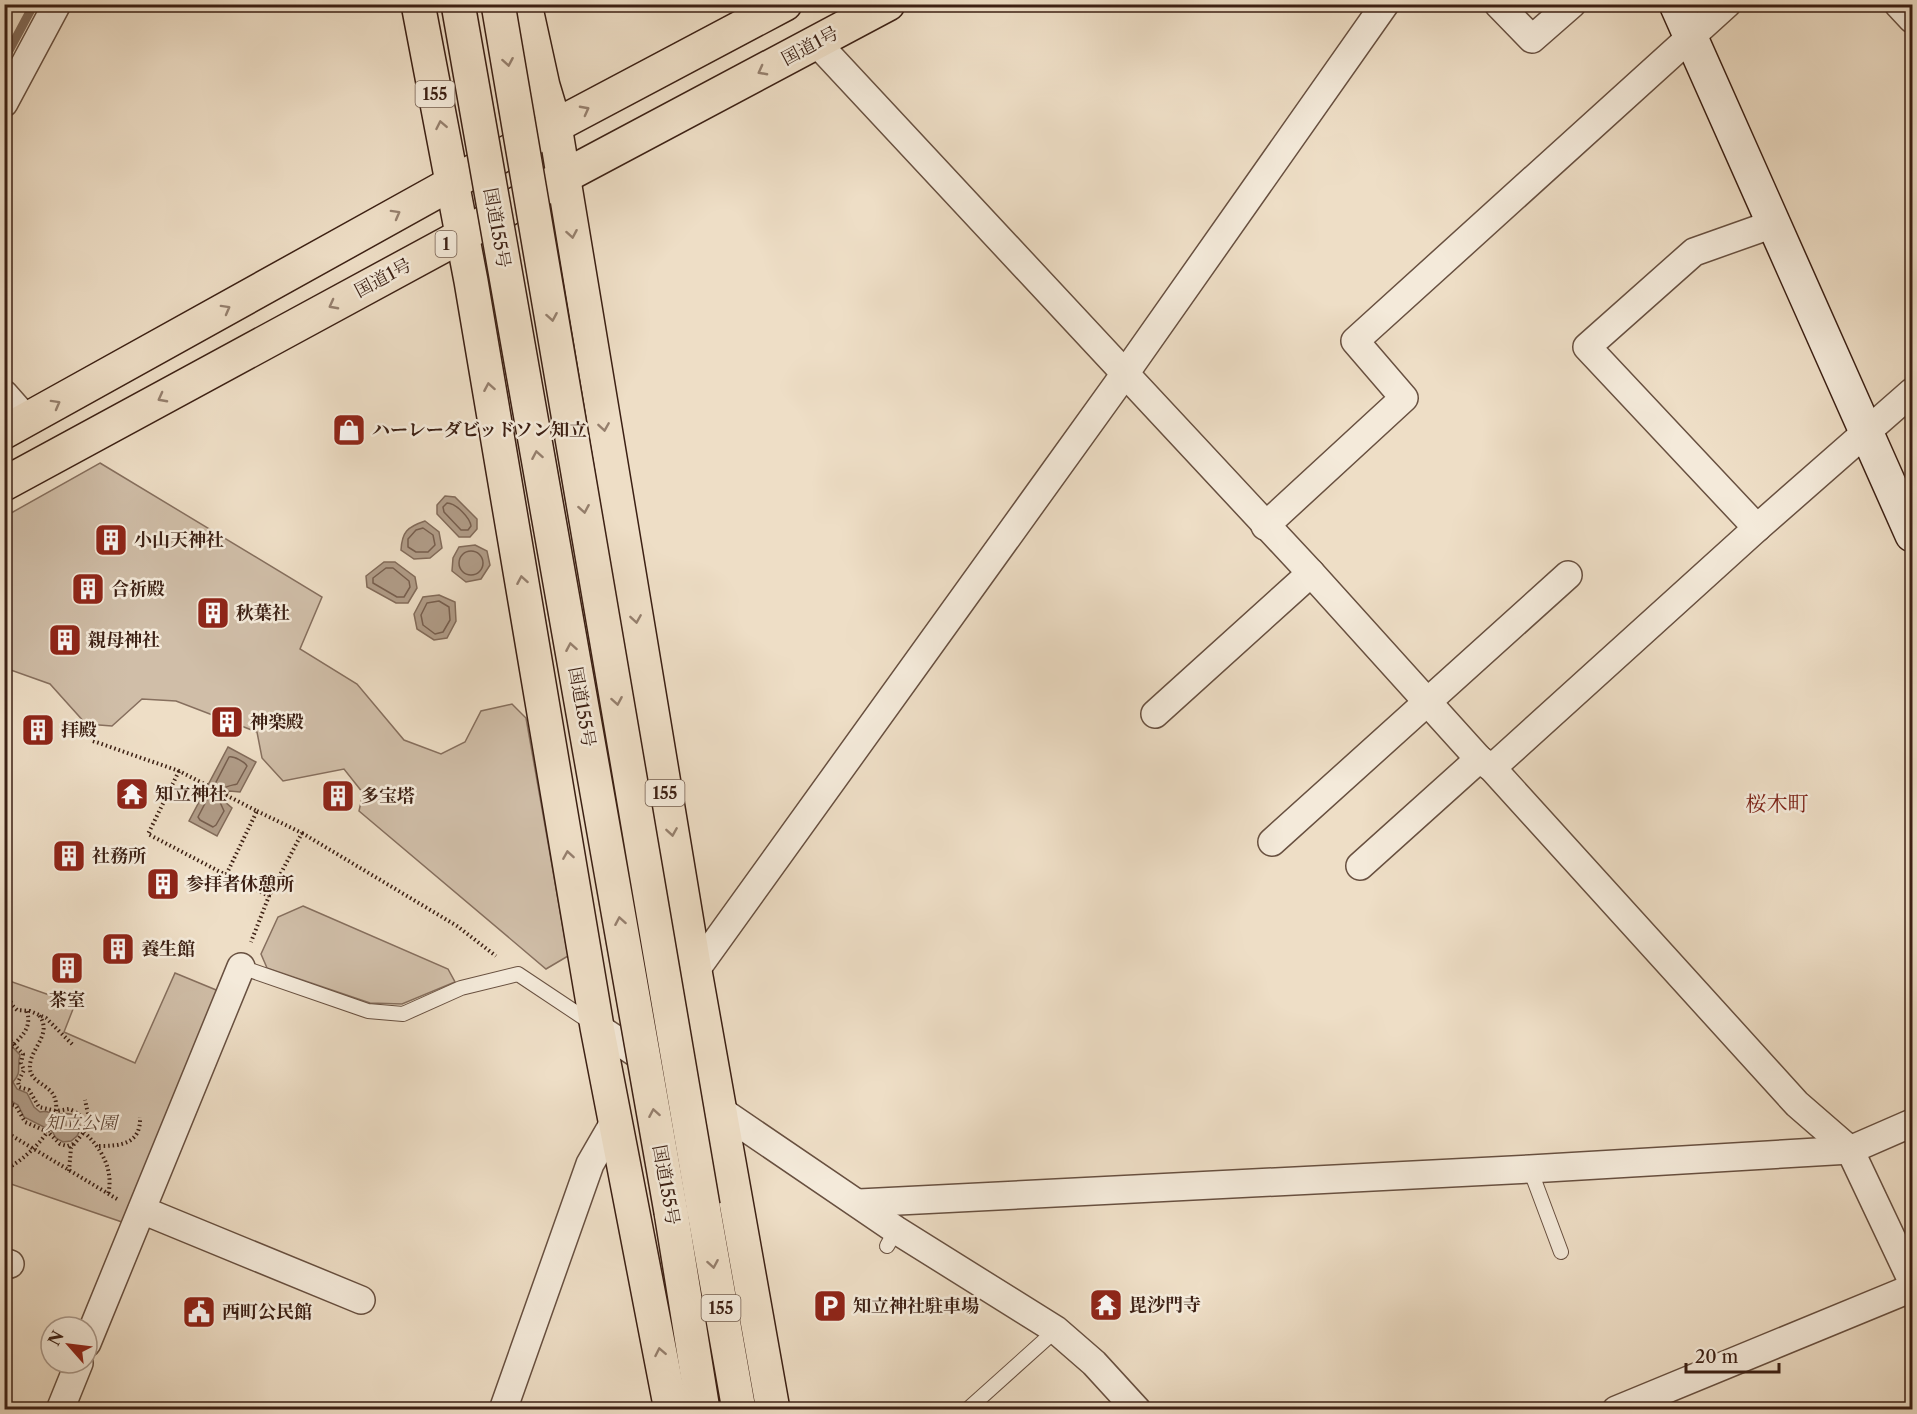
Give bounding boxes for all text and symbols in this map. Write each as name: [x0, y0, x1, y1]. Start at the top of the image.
street label: 国道1号: [778, 22, 842, 70]
one-way arrow: [502, 58, 514, 67]
one-way arrow: [757, 63, 768, 75]
road number: 155: [416, 81, 454, 107]
one-way arrow: [579, 106, 590, 117]
one-way arrow: [435, 121, 448, 131]
street label: 国道155号: [479, 186, 515, 270]
one-way arrow: [390, 210, 400, 221]
one-way arrow: [566, 230, 578, 239]
road number: 1: [436, 231, 456, 257]
street label: 国道1号: [351, 254, 415, 302]
one-way arrow: [329, 298, 339, 309]
one-way arrow: [220, 305, 230, 316]
one-way arrow: [545, 312, 557, 321]
one-way arrow: [484, 383, 496, 392]
one-way arrow: [157, 391, 168, 402]
one-way arrow: [49, 400, 60, 411]
shop icon: ハーレーダビッドソン知立: [331, 412, 367, 448]
place label: ハーレーダビッドソン知立: [372, 419, 587, 441]
one-way arrow: [598, 422, 610, 431]
one-way arrow: [531, 450, 544, 460]
one-way arrow: [578, 504, 590, 513]
building icon: 小山天神社: [93, 522, 129, 558]
place label: 小山天神社: [134, 529, 224, 551]
building icon: 合祈殿: [70, 571, 106, 607]
one-way arrow: [516, 575, 529, 585]
place label: 合祈殿: [111, 578, 165, 600]
building icon: 秋葉社: [195, 595, 231, 631]
place label: 秋葉社: [236, 602, 290, 624]
one-way arrow: [630, 614, 642, 624]
building icon: 親母神社: [47, 622, 83, 658]
place label: 親母神社: [88, 629, 160, 651]
one-way arrow: [565, 642, 578, 652]
street label: 国道155号: [564, 665, 600, 749]
one-way arrow: [610, 696, 623, 706]
building icon: 神楽殿: [209, 704, 245, 740]
place label: 神楽殿: [250, 711, 304, 733]
building icon: 拝殿: [20, 712, 56, 748]
place label: 拝殿: [61, 719, 97, 741]
temple icon: 知立神社: [114, 776, 150, 812]
building icon: 多宝塔: [320, 778, 356, 814]
road number: 155: [646, 780, 684, 806]
place label: 知立神社: [155, 783, 227, 805]
place label: 多宝塔: [361, 785, 415, 807]
district label: 桜木町: [1746, 791, 1809, 816]
one-way arrow: [665, 827, 678, 837]
building icon: 社務所: [51, 838, 87, 874]
place label: 社務所: [92, 845, 146, 867]
one-way arrow: [563, 850, 575, 859]
building icon: 参拝者休憩所: [145, 866, 181, 902]
place label: 参拝者休憩所: [186, 873, 294, 895]
one-way arrow: [614, 917, 627, 927]
building icon: 養生館: [100, 931, 136, 967]
place label: 養生館: [141, 938, 195, 960]
building icon: 茶室: [49, 950, 85, 986]
place label: 茶室: [49, 989, 85, 1011]
one-way arrow: [648, 1109, 661, 1119]
park label: 知立公園: [45, 1112, 120, 1134]
street label: 国道155号: [648, 1143, 684, 1227]
one-way arrow: [707, 1259, 719, 1268]
temple icon: 毘沙門寺: [1088, 1287, 1124, 1323]
parking icon: 知立神社駐車場: [812, 1288, 848, 1324]
public building icon: 西町公民館: [181, 1294, 217, 1330]
place label: 毘沙門寺: [1129, 1294, 1201, 1316]
road number: 155: [702, 1295, 740, 1321]
place label: 知立神社駐車場: [853, 1295, 979, 1317]
place label: 西町公民館: [222, 1301, 312, 1323]
north arrow: [39, 1315, 99, 1375]
text: N: [44, 1327, 68, 1349]
scale bar: [1686, 1336, 1779, 1374]
text: 20 m: [1695, 1346, 1739, 1368]
one-way arrow: [654, 1347, 667, 1357]

